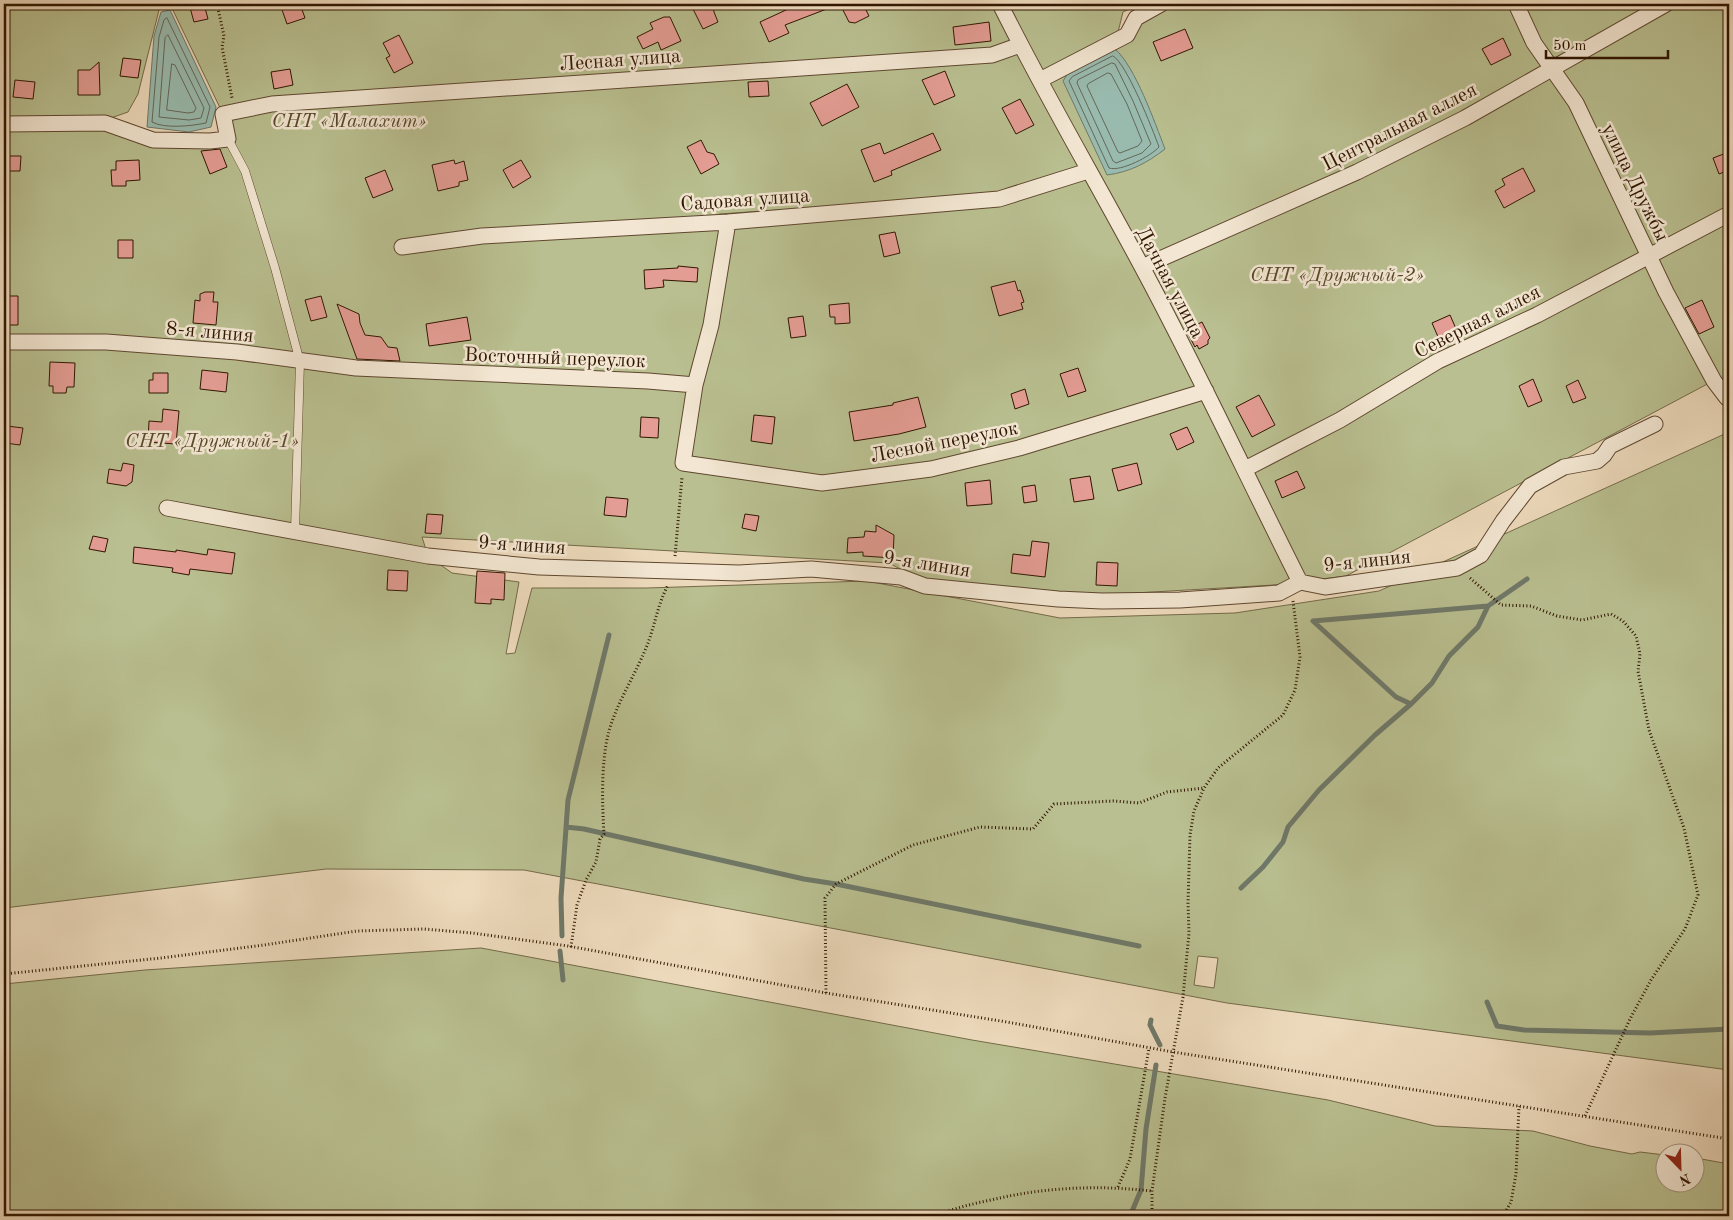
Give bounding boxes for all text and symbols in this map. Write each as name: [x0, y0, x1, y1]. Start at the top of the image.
scale bar: [1546, 28, 1668, 60]
text: 50 m: [1553, 39, 1587, 54]
street label: Лесная улица: [559, 47, 682, 75]
street label: Центральная аллея: [1319, 80, 1480, 175]
park label: СНТ «Малахит»: [272, 112, 426, 132]
street label: улица Дружбы: [1597, 121, 1671, 245]
street label: Садовая улица: [680, 186, 811, 215]
street label: Дачная улица: [1132, 224, 1207, 342]
park label: СНТ «Дружный-2»: [1250, 266, 1424, 286]
street label: Северная аллея: [1412, 282, 1544, 363]
street label: 8-я линия: [165, 319, 255, 347]
street label: Восточный переулок: [464, 346, 646, 372]
street label: Лесной переулок: [869, 419, 1020, 467]
park label: СНТ «Дружный-1»: [125, 432, 299, 452]
street label: 9-я линия: [477, 533, 566, 559]
street label: 9-я линия: [1322, 547, 1412, 577]
street label: 9-я линия: [882, 548, 972, 582]
north arrow: [1656, 1142, 1706, 1192]
text: N: [1677, 1171, 1692, 1188]

